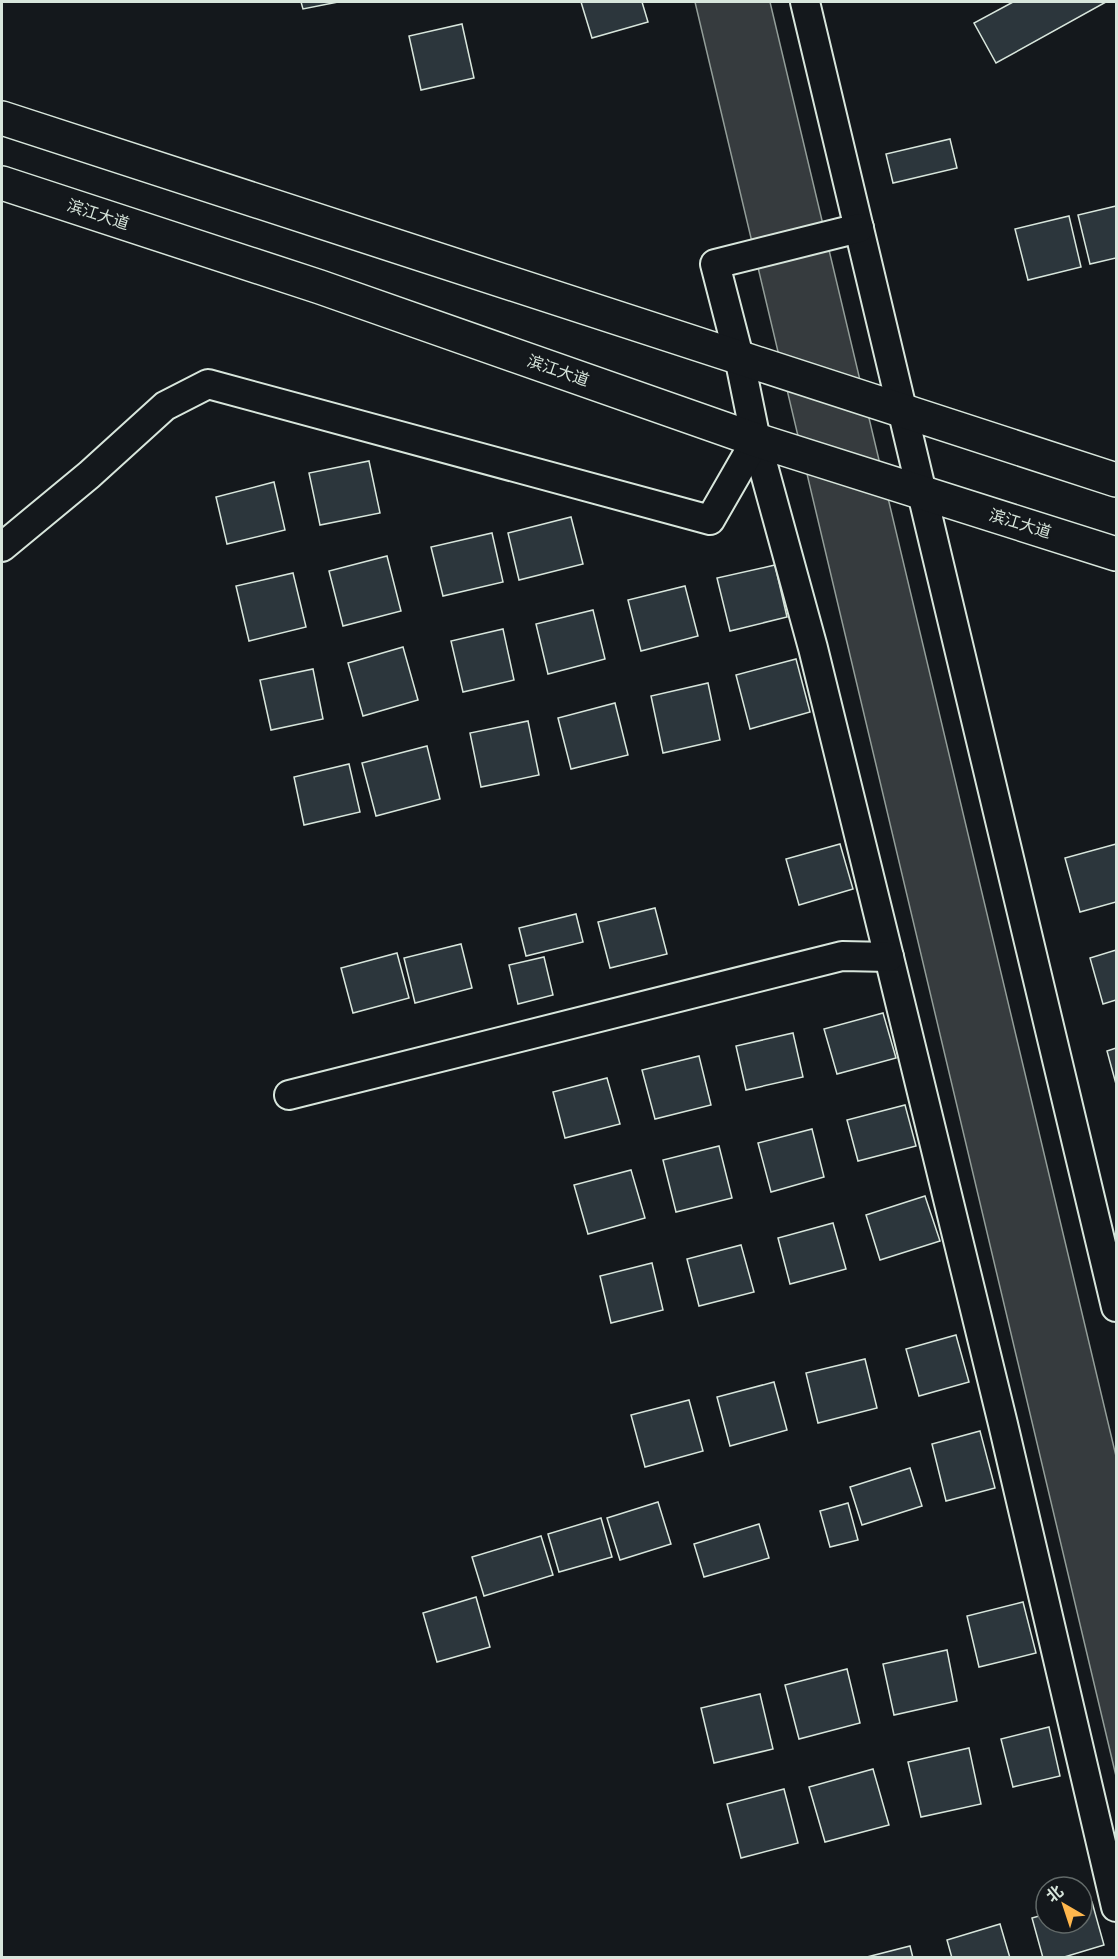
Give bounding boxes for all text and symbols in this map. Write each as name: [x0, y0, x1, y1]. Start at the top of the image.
street label: 滨江大道: [64, 196, 132, 234]
street label: 滨江大道: [524, 351, 592, 391]
street label: 滨江大道: [986, 505, 1054, 543]
north arrow: [1034, 1875, 1094, 1935]
text: 北: [1043, 1881, 1068, 1907]

